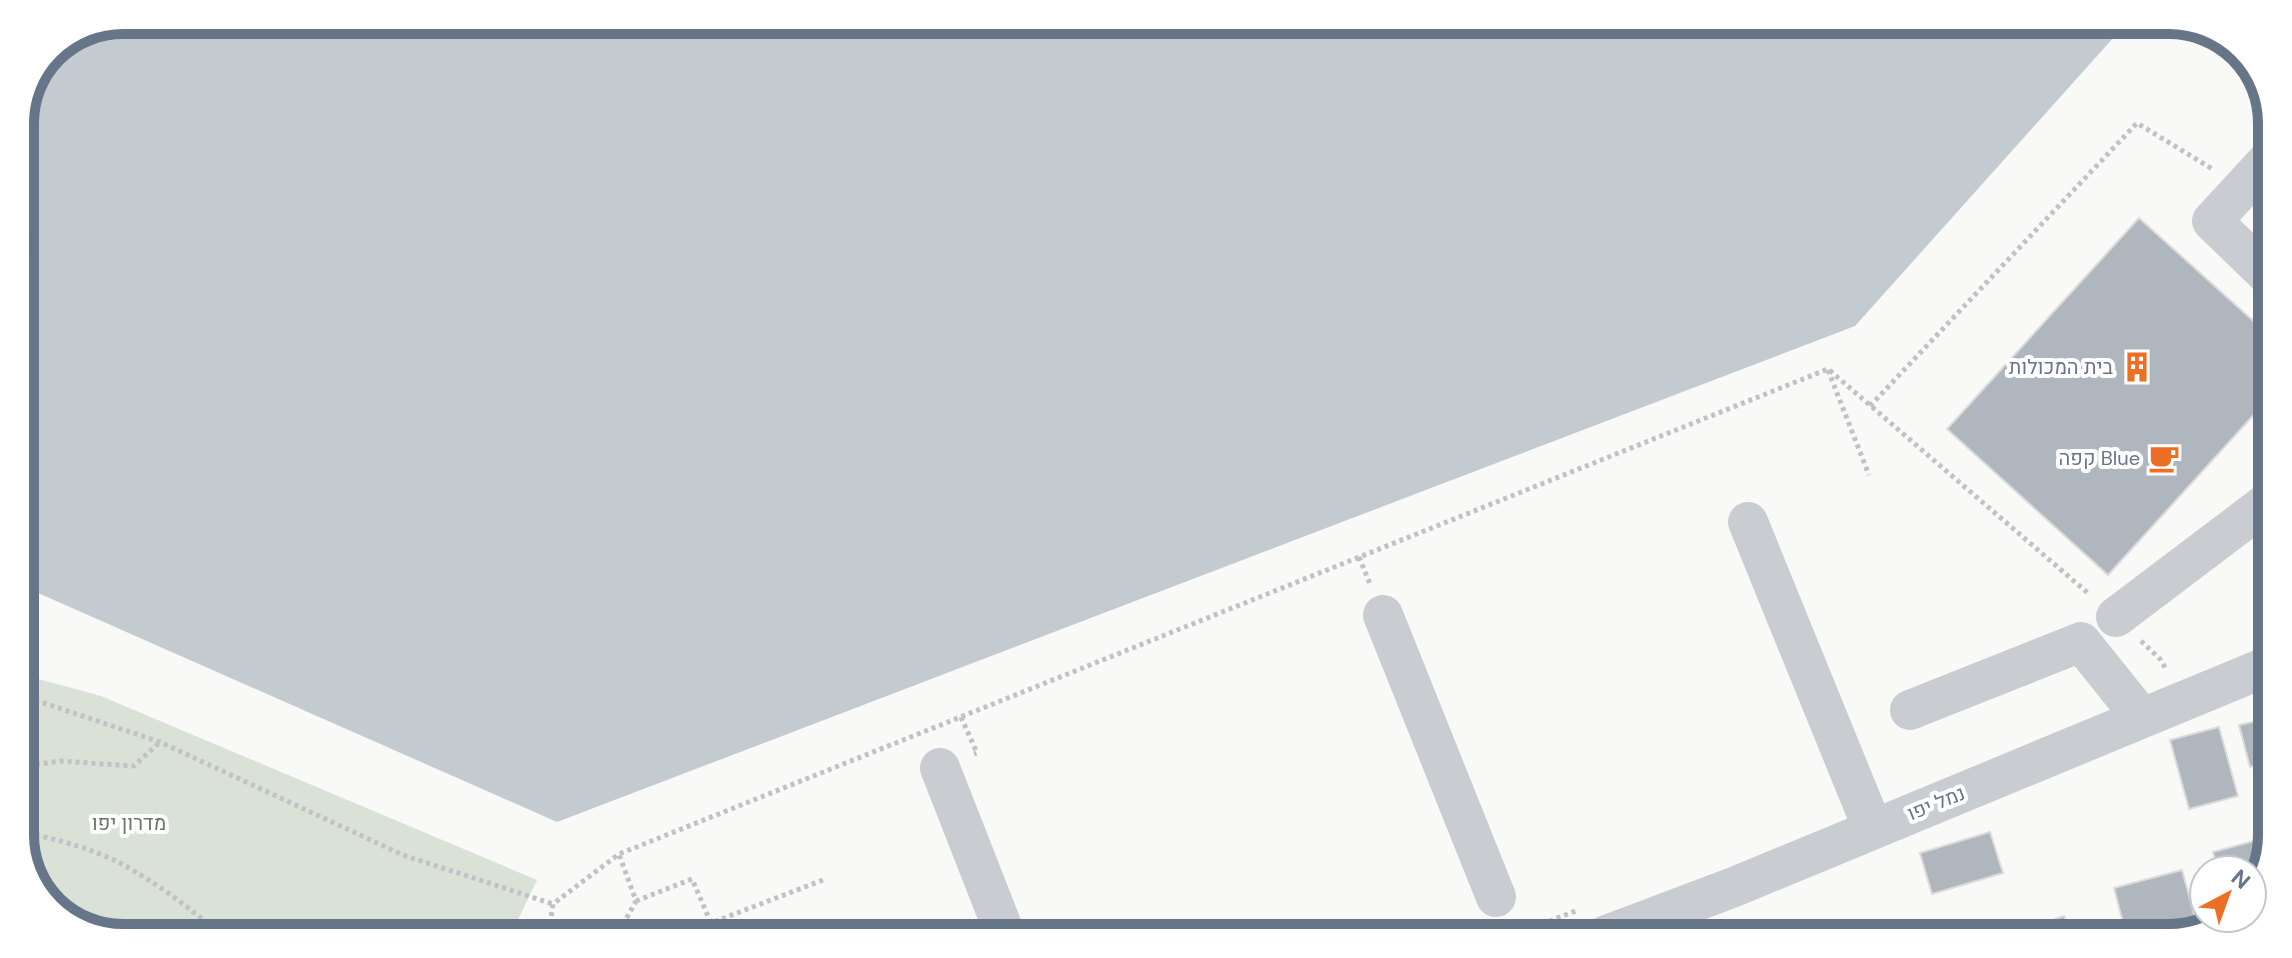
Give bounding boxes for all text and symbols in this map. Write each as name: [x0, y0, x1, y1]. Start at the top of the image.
building icon: בית המכולות: [2120, 350, 2154, 384]
place label: בית המכולות: [2009, 354, 2113, 380]
cafe icon: קפה Blue: [2147, 441, 2181, 475]
place label: קפה Blue: [2059, 445, 2140, 471]
street label: נמל יפו: [1903, 780, 1969, 826]
park label: מדרון יפו: [92, 810, 166, 836]
north arrow: [2188, 854, 2268, 934]
text: N: [2225, 863, 2256, 895]

